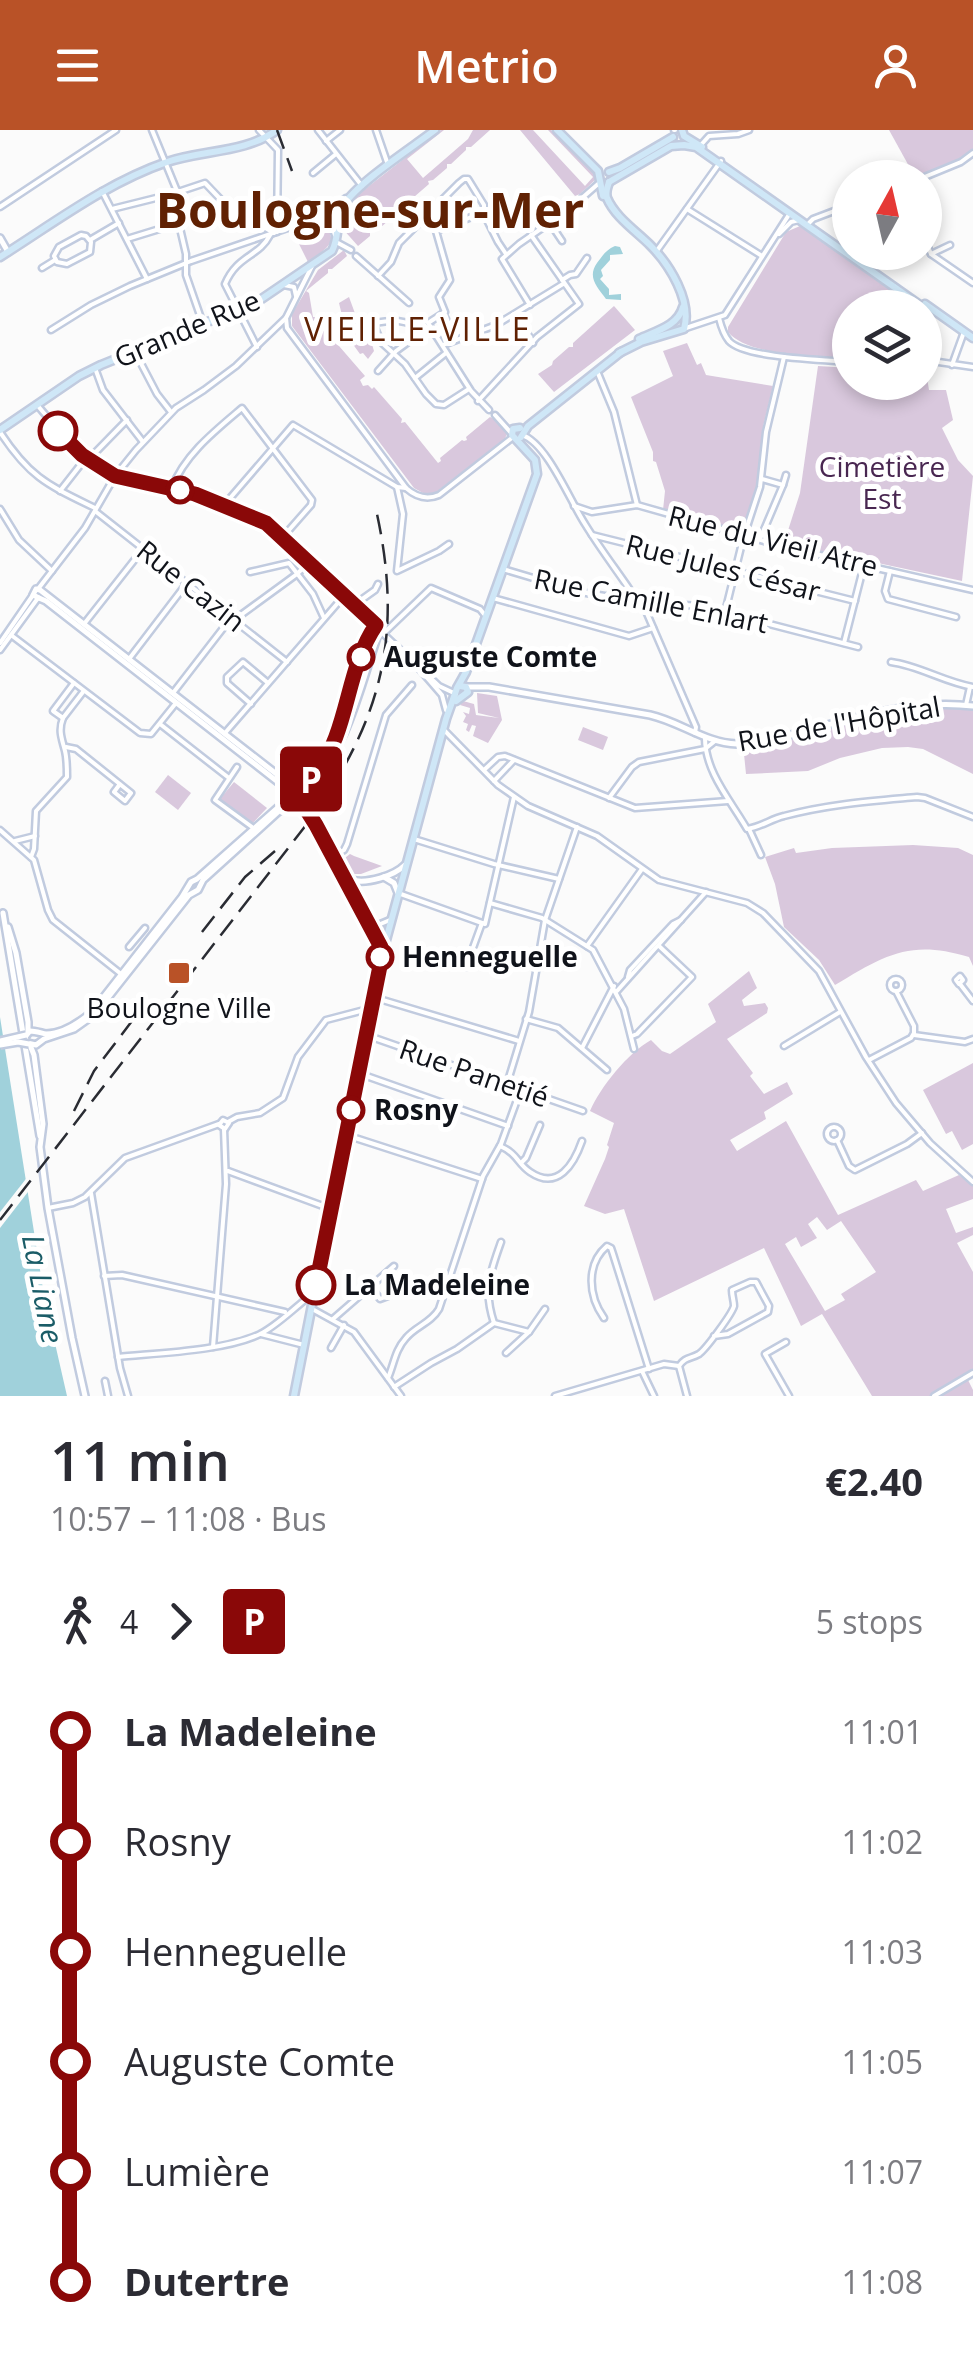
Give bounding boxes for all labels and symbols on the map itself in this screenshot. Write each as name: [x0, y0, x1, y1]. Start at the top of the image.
north arrow: [832, 160, 942, 270]
district label: Boulogne-sur-Mer: [156, 177, 584, 242]
street label: Grande Rue: [108, 280, 265, 376]
district label: VIEILLE-VILLE: [304, 307, 532, 350]
unlabelled marker: [39, 412, 77, 450]
park label: Cimetière Est: [819, 447, 945, 517]
unlabelled marker: [167, 477, 193, 503]
street label: Rue du Vieil Atre: [664, 496, 882, 584]
street label: Rue Jules César: [622, 524, 825, 610]
street label: Rue Cazin: [129, 531, 254, 640]
street label: Rue Camille Enlart: [531, 559, 771, 641]
place label: Auguste Comte: [384, 637, 597, 675]
marker: Auguste Comte: [348, 644, 374, 670]
street label: Rue de l'Hôpital: [735, 686, 943, 760]
line badge: P: [278, 746, 344, 812]
place label: Henneguelle: [402, 937, 578, 975]
marker: Henneguelle: [367, 944, 393, 970]
marker: Boulogne Ville: [166, 960, 192, 986]
place label: Boulogne Ville: [86, 988, 272, 1026]
street label: Rue Panetié: [395, 1029, 554, 1115]
place label: Rosny: [374, 1090, 458, 1128]
marker: Rosny: [338, 1097, 364, 1123]
water label: La Liane: [13, 1231, 74, 1347]
place label: La Madeleine: [344, 1265, 530, 1303]
marker: La Madeleine: [297, 1266, 335, 1304]

